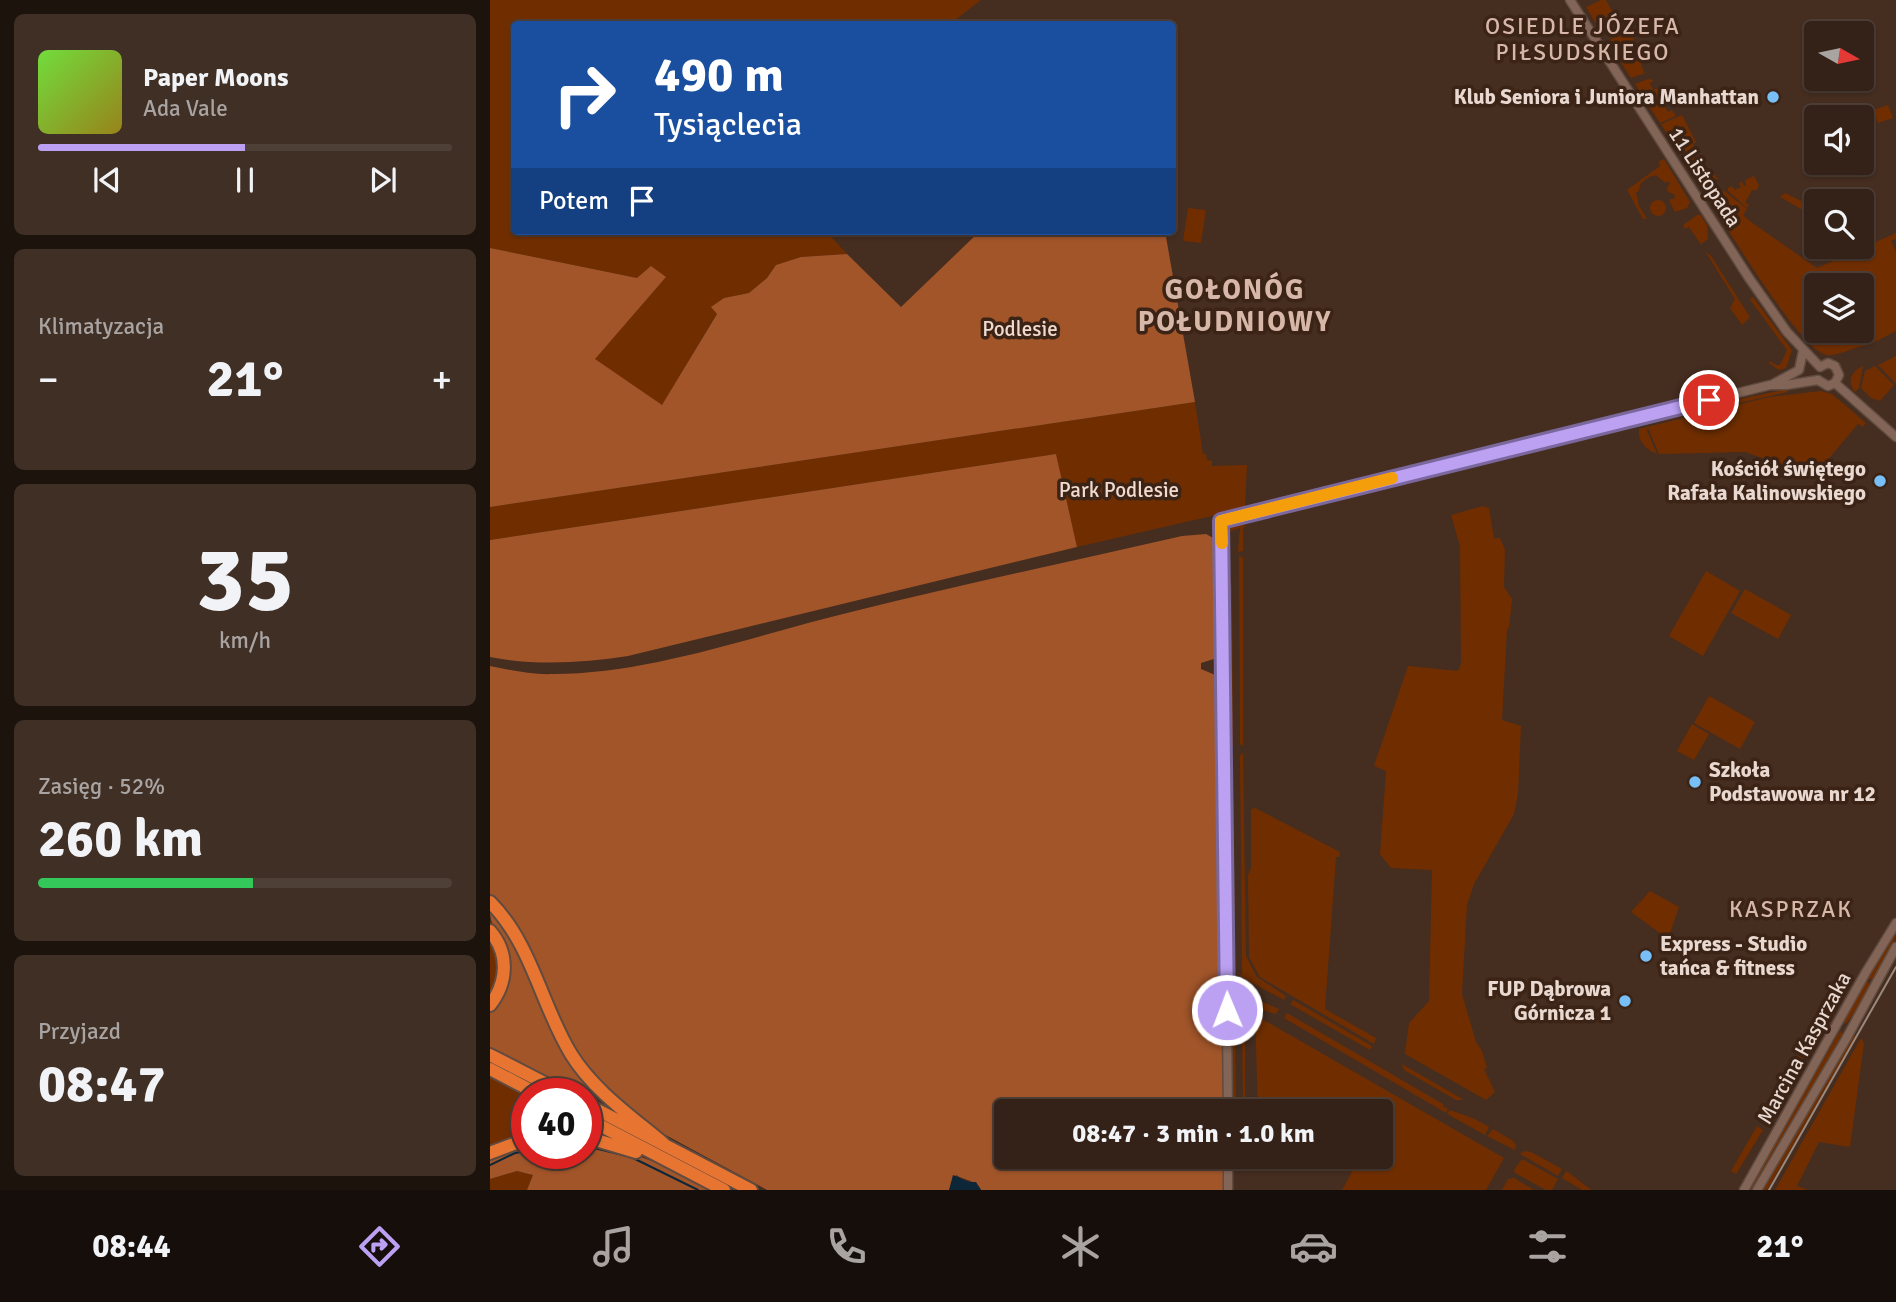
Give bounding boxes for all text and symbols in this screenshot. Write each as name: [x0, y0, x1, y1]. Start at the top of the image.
district label: OSIEDLE JÓZEFA PIŁSUDSKIEGO: [1485, 12, 1681, 67]
north arrow: [1804, 21, 1874, 91]
map controls: [1804, 21, 1874, 343]
text: 490 m: [654, 45, 784, 105]
icon: right: [539, 49, 630, 140]
text: Paper Moons: [143, 62, 289, 94]
place label: Klub Seniora i Juniora Manhattan: [1454, 84, 1759, 110]
marker: Klub Seniora i Juniora Manhattan: [1765, 89, 1781, 105]
text: Ada Vale: [143, 94, 228, 123]
text: Tysiąclecia: [654, 105, 802, 144]
button: sound: [1804, 105, 1874, 175]
street label: 11 Listopada: [1663, 122, 1747, 232]
icon: previous: [88, 161, 126, 199]
icon: pause: [226, 161, 264, 199]
icon: next: [364, 161, 402, 199]
icon: arrive: [623, 182, 661, 220]
text: Potem: [539, 185, 609, 217]
button: search: [1804, 189, 1874, 259]
district label: GOŁONÓG POŁUDNIOWY: [1138, 271, 1332, 339]
button: layers: [1804, 273, 1874, 343]
text: Klimatyzacja: [38, 312, 164, 341]
park label: Podlesie: [982, 316, 1058, 342]
text: 21°: [207, 347, 283, 411]
text: −: [38, 356, 59, 403]
text: +: [431, 356, 452, 403]
pin: [1679, 370, 1739, 430]
icon: arrive: [1690, 381, 1728, 419]
place label: Kościół świętego Rafała Kalinowskiego: [1667, 456, 1866, 506]
marker: Kościół świętego Rafała Kalinowskiego: [1872, 473, 1888, 489]
park label: Park Podlesie: [1059, 477, 1179, 503]
text: 35: [196, 524, 294, 637]
text: km/h: [219, 626, 271, 655]
place label: Szkoła Podstawowa nr 12: [1709, 757, 1876, 807]
text: Zasięg · 52%: [38, 772, 165, 801]
marker: Szkoła Podstawowa nr 12: [1687, 774, 1703, 790]
text: 260 km: [38, 807, 203, 871]
district label: KASPRZAK: [1729, 895, 1853, 924]
place label: Express - Studio tańca & fitness: [1659, 931, 1807, 981]
marker: Express - Studio tańca & fitness: [1638, 948, 1654, 964]
street label: Marcina Kasprzaka: [1751, 967, 1857, 1129]
position arrow: [1190, 973, 1264, 1047]
place label: FUP Dąbrowa Górnicza 1: [1487, 976, 1611, 1026]
marker: FUP Dąbrowa Górnicza 1: [1617, 993, 1633, 1009]
text: Przyjazd: [38, 1017, 121, 1046]
text: 08:47: [38, 1052, 166, 1116]
speed limit sign: 40: [511, 1078, 602, 1169]
text: 08:47 · 3 min · 1.0 km: [1072, 1118, 1315, 1150]
icon: directions: [355, 1222, 404, 1271]
icon: music: [589, 1222, 638, 1271]
icon: phone: [822, 1222, 871, 1271]
icon: climate: [1056, 1222, 1105, 1271]
icon: car: [1289, 1222, 1338, 1271]
icon: filters: [1523, 1222, 1572, 1271]
text: 08:44: [92, 1227, 171, 1266]
text: 21°: [1756, 1227, 1804, 1266]

